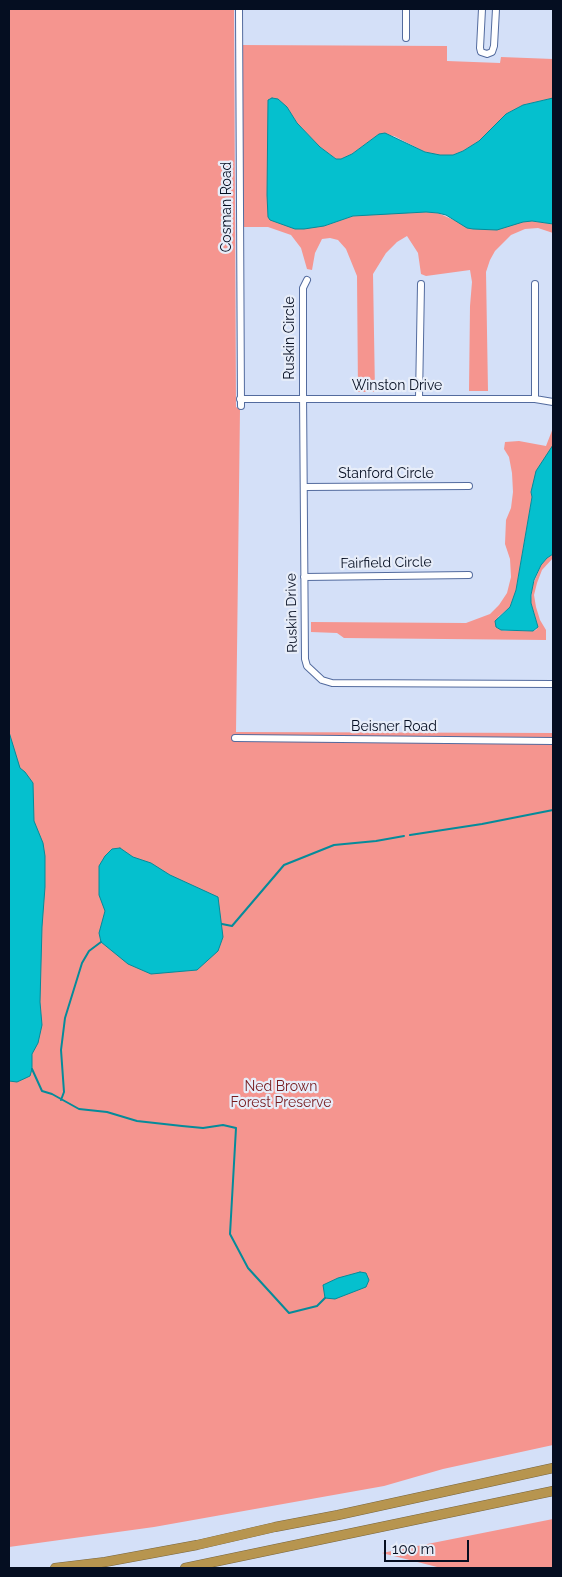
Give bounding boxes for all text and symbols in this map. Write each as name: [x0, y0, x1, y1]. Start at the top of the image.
street label: Cosman Road: [219, 162, 235, 252]
street label: Ruskin Circle: [282, 296, 298, 380]
street label: Winston Drive: [352, 378, 442, 394]
street label: Stanford Circle: [338, 466, 434, 482]
street label: Fairfield Circle: [340, 554, 432, 572]
street label: Ruskin Drive: [283, 573, 301, 653]
street label: Beisner Road: [351, 719, 437, 735]
park label: Ned Brown Forest Preserve: [231, 1079, 331, 1112]
scale bar: [387, 1530, 472, 1562]
text: 100 m: [392, 1540, 434, 1558]

